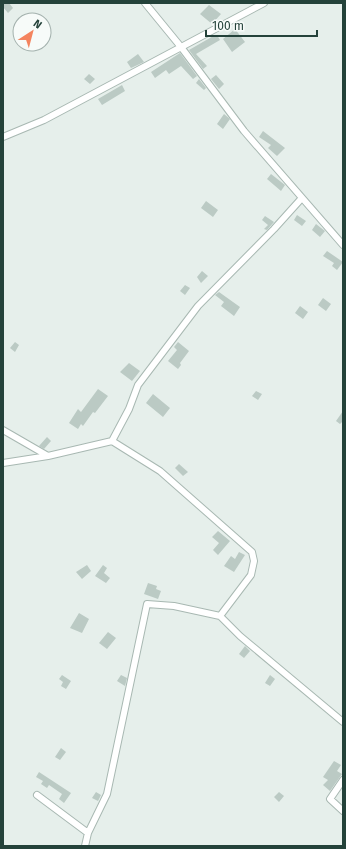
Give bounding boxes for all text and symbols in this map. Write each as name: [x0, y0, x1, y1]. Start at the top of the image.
north arrow: [12, 12, 52, 52]
scale bar: [206, 12, 317, 38]
text: N: [31, 17, 44, 32]
text: 100 m: [212, 19, 244, 33]

